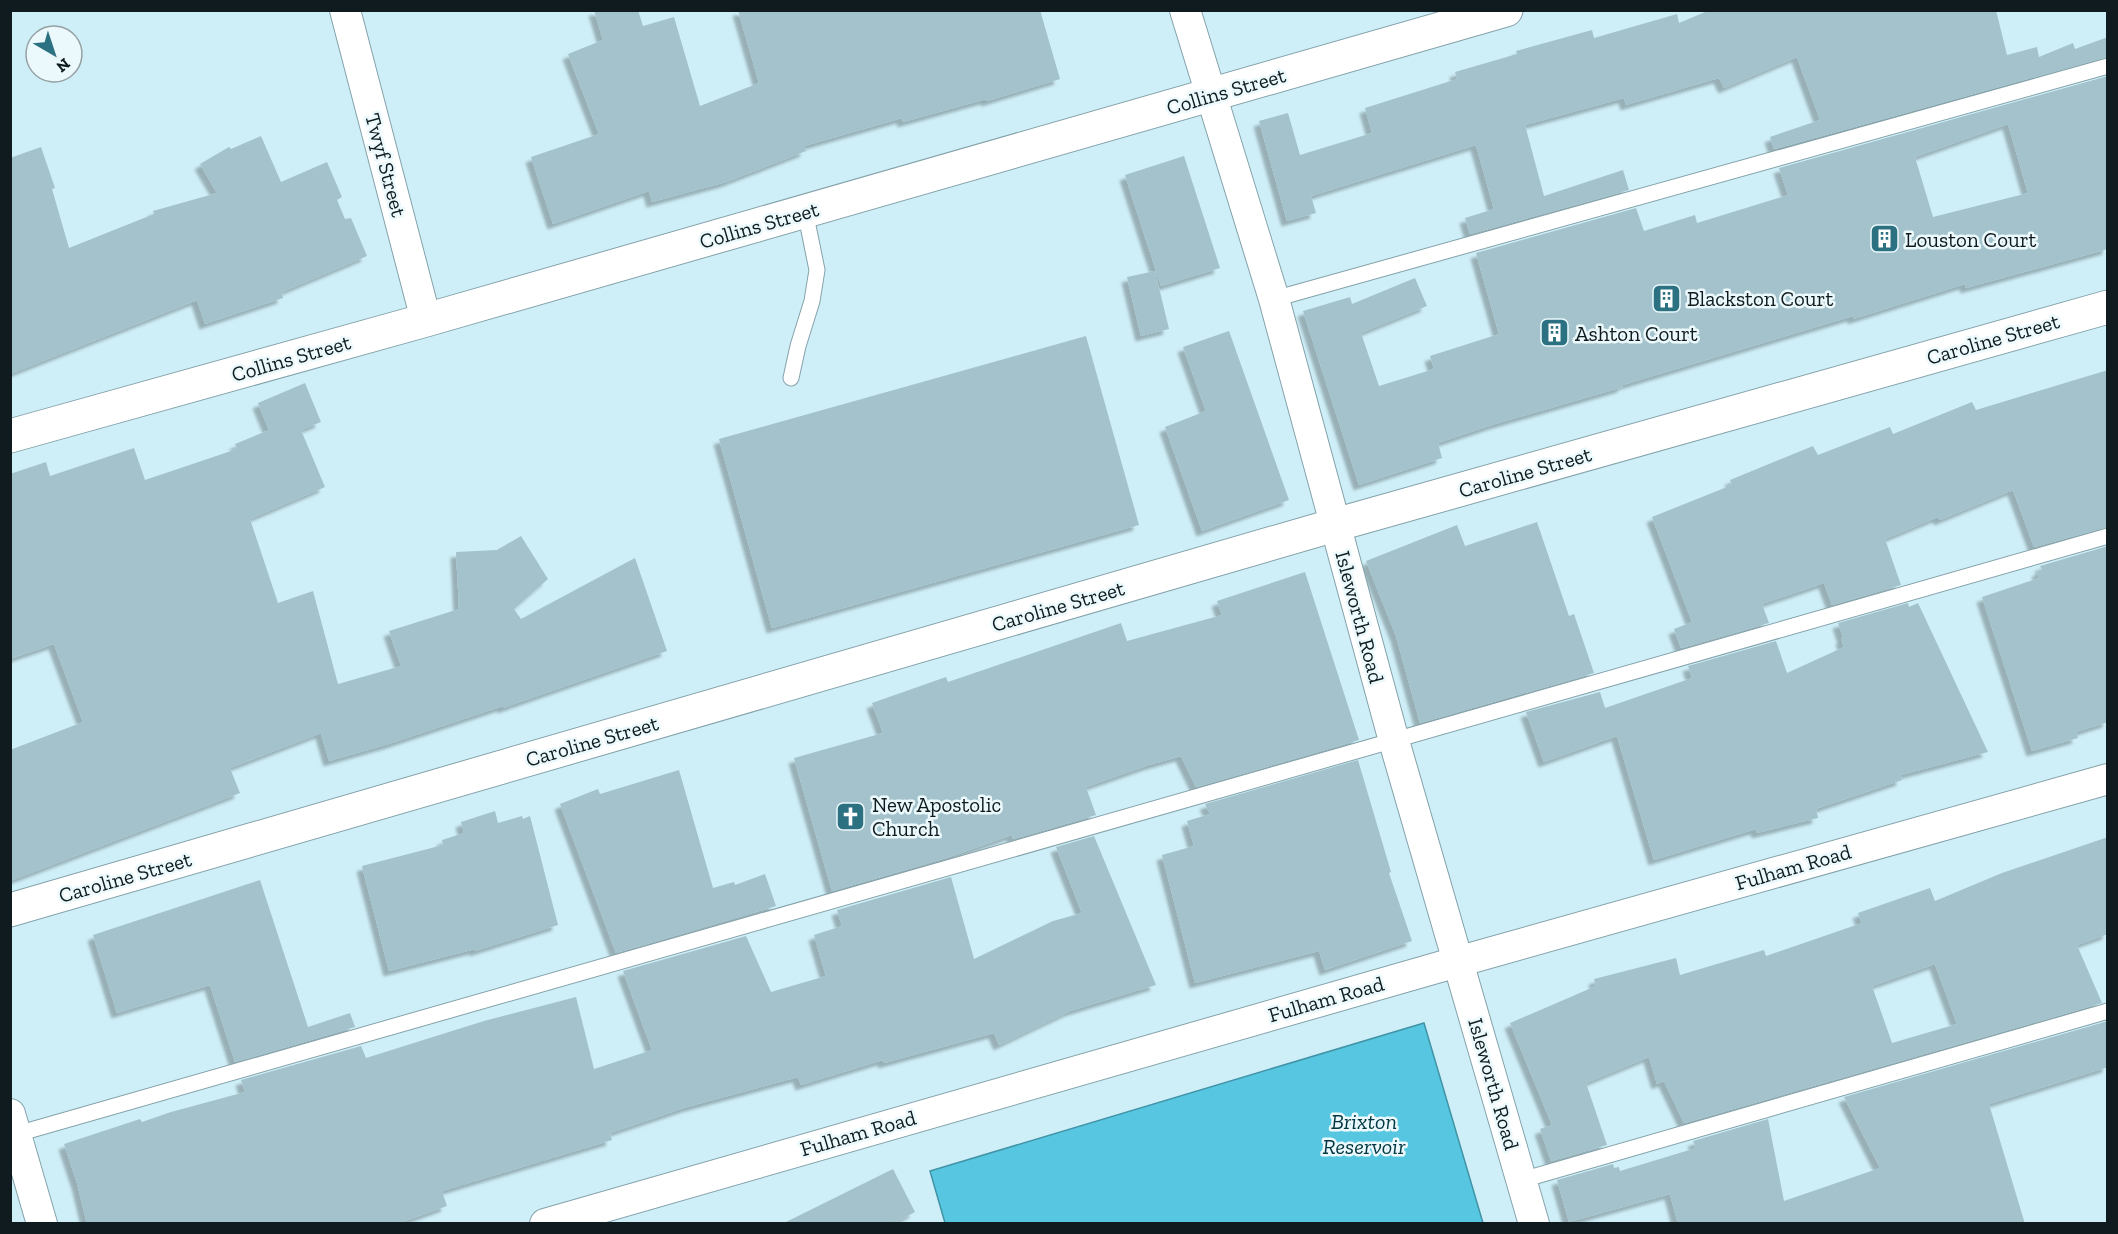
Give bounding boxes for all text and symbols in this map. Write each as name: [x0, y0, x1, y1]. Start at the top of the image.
north arrow: [24, 24, 84, 84]
text: N: [52, 54, 74, 76]
street label: Collins Street: [1164, 62, 1289, 120]
street label: Twyf Street: [360, 110, 412, 220]
street label: Collins Street: [697, 196, 822, 254]
building icon: Louston Court: [1868, 223, 1900, 255]
place label: Louston Court: [1905, 227, 2037, 252]
building icon: Blackston Court: [1650, 282, 1682, 314]
place label: Blackston Court: [1687, 286, 1833, 311]
street label: Caroline Street: [1924, 308, 2062, 370]
building icon: Ashton Court: [1538, 317, 1570, 349]
place label: Ashton Court: [1575, 321, 1698, 346]
street label: Collins Street: [229, 329, 354, 387]
street label: Caroline Street: [1456, 441, 1594, 503]
street label: Isleworth Road: [1330, 548, 1390, 686]
street label: Caroline Street: [989, 575, 1127, 637]
street label: Caroline Street: [523, 710, 661, 772]
place label: New Apostolic Church: [872, 792, 1001, 841]
church icon: New Apostolic Church: [835, 800, 867, 832]
street label: Fulham Road: [1732, 838, 1854, 895]
street label: Caroline Street: [56, 846, 194, 908]
street label: Fulham Road: [1265, 970, 1387, 1027]
street label: Isleworth Road: [1463, 1015, 1525, 1153]
street label: Fulham Road: [797, 1104, 919, 1161]
water label: Brixton Reservoir: [1323, 1108, 1406, 1160]

